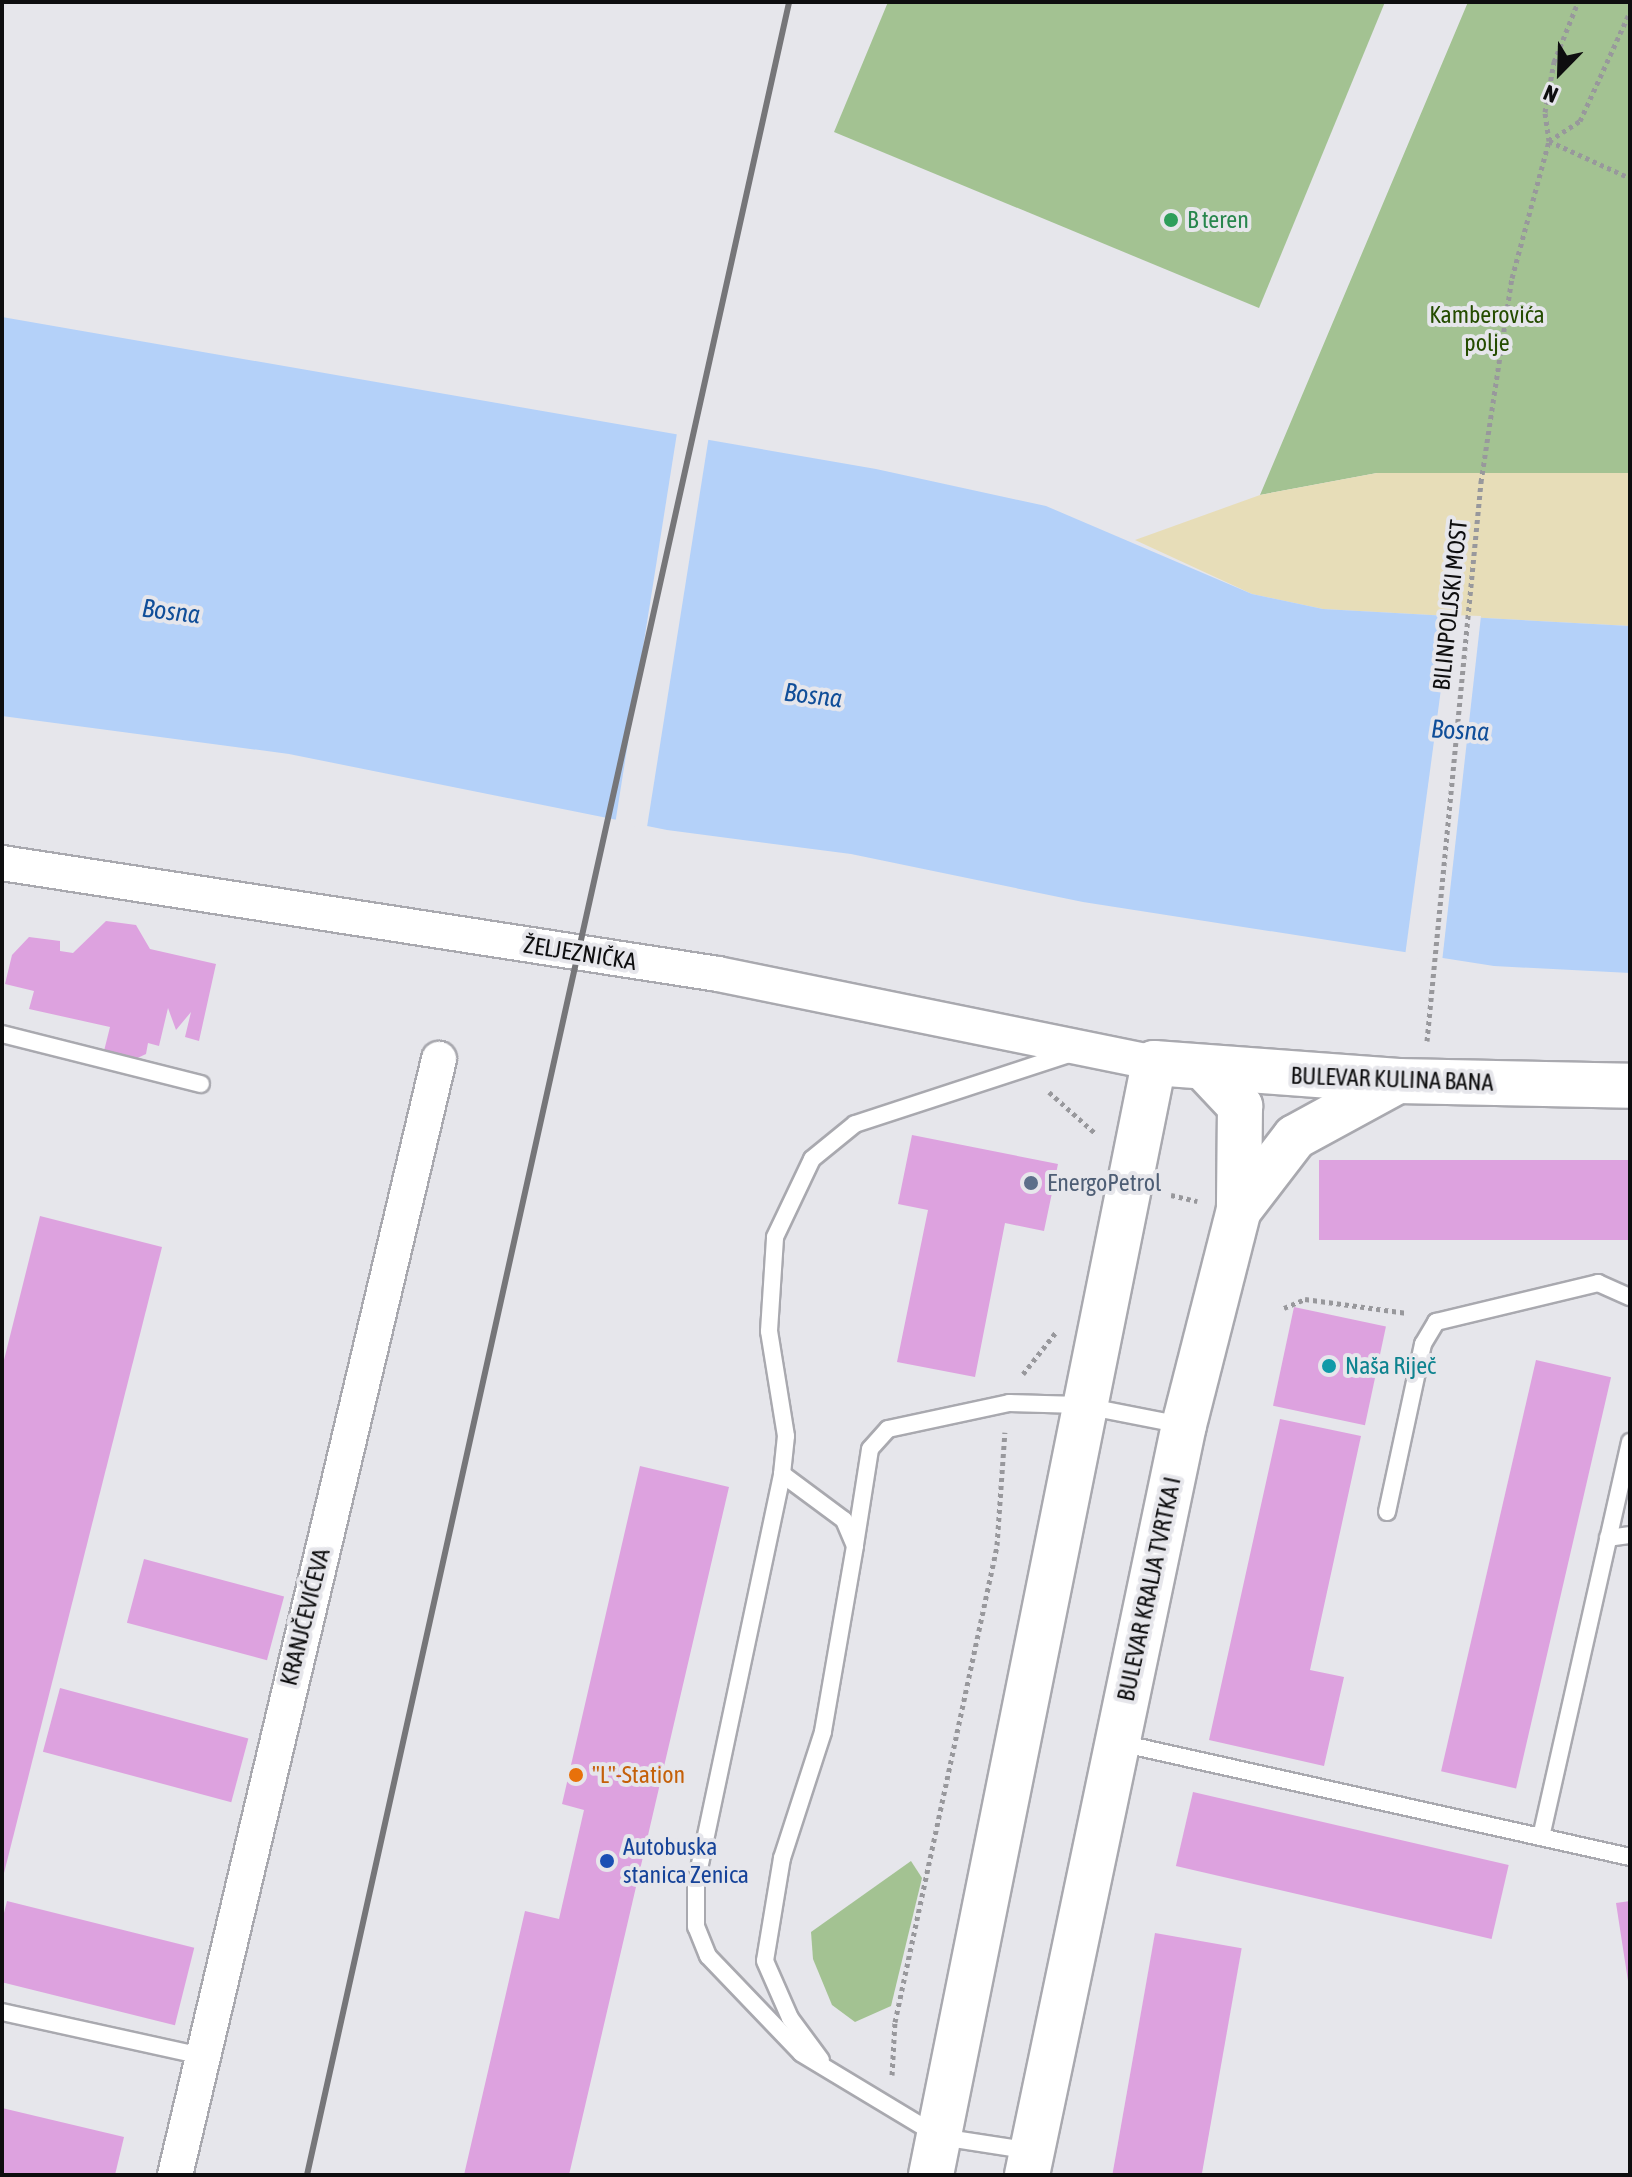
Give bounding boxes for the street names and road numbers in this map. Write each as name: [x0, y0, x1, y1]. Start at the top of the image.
street label: BILINPOLJSKI MOST: [1427, 518, 1473, 692]
street label: ŽELJEZNIČKA: [522, 930, 638, 976]
street label: BULEVAR KULINA BANA: [1290, 1061, 1494, 1097]
street label: BULEVAR KRALJA TVRTKA I: [1111, 1474, 1187, 1704]
street label: KRANJČEVIĆEVA: [274, 1545, 336, 1689]

